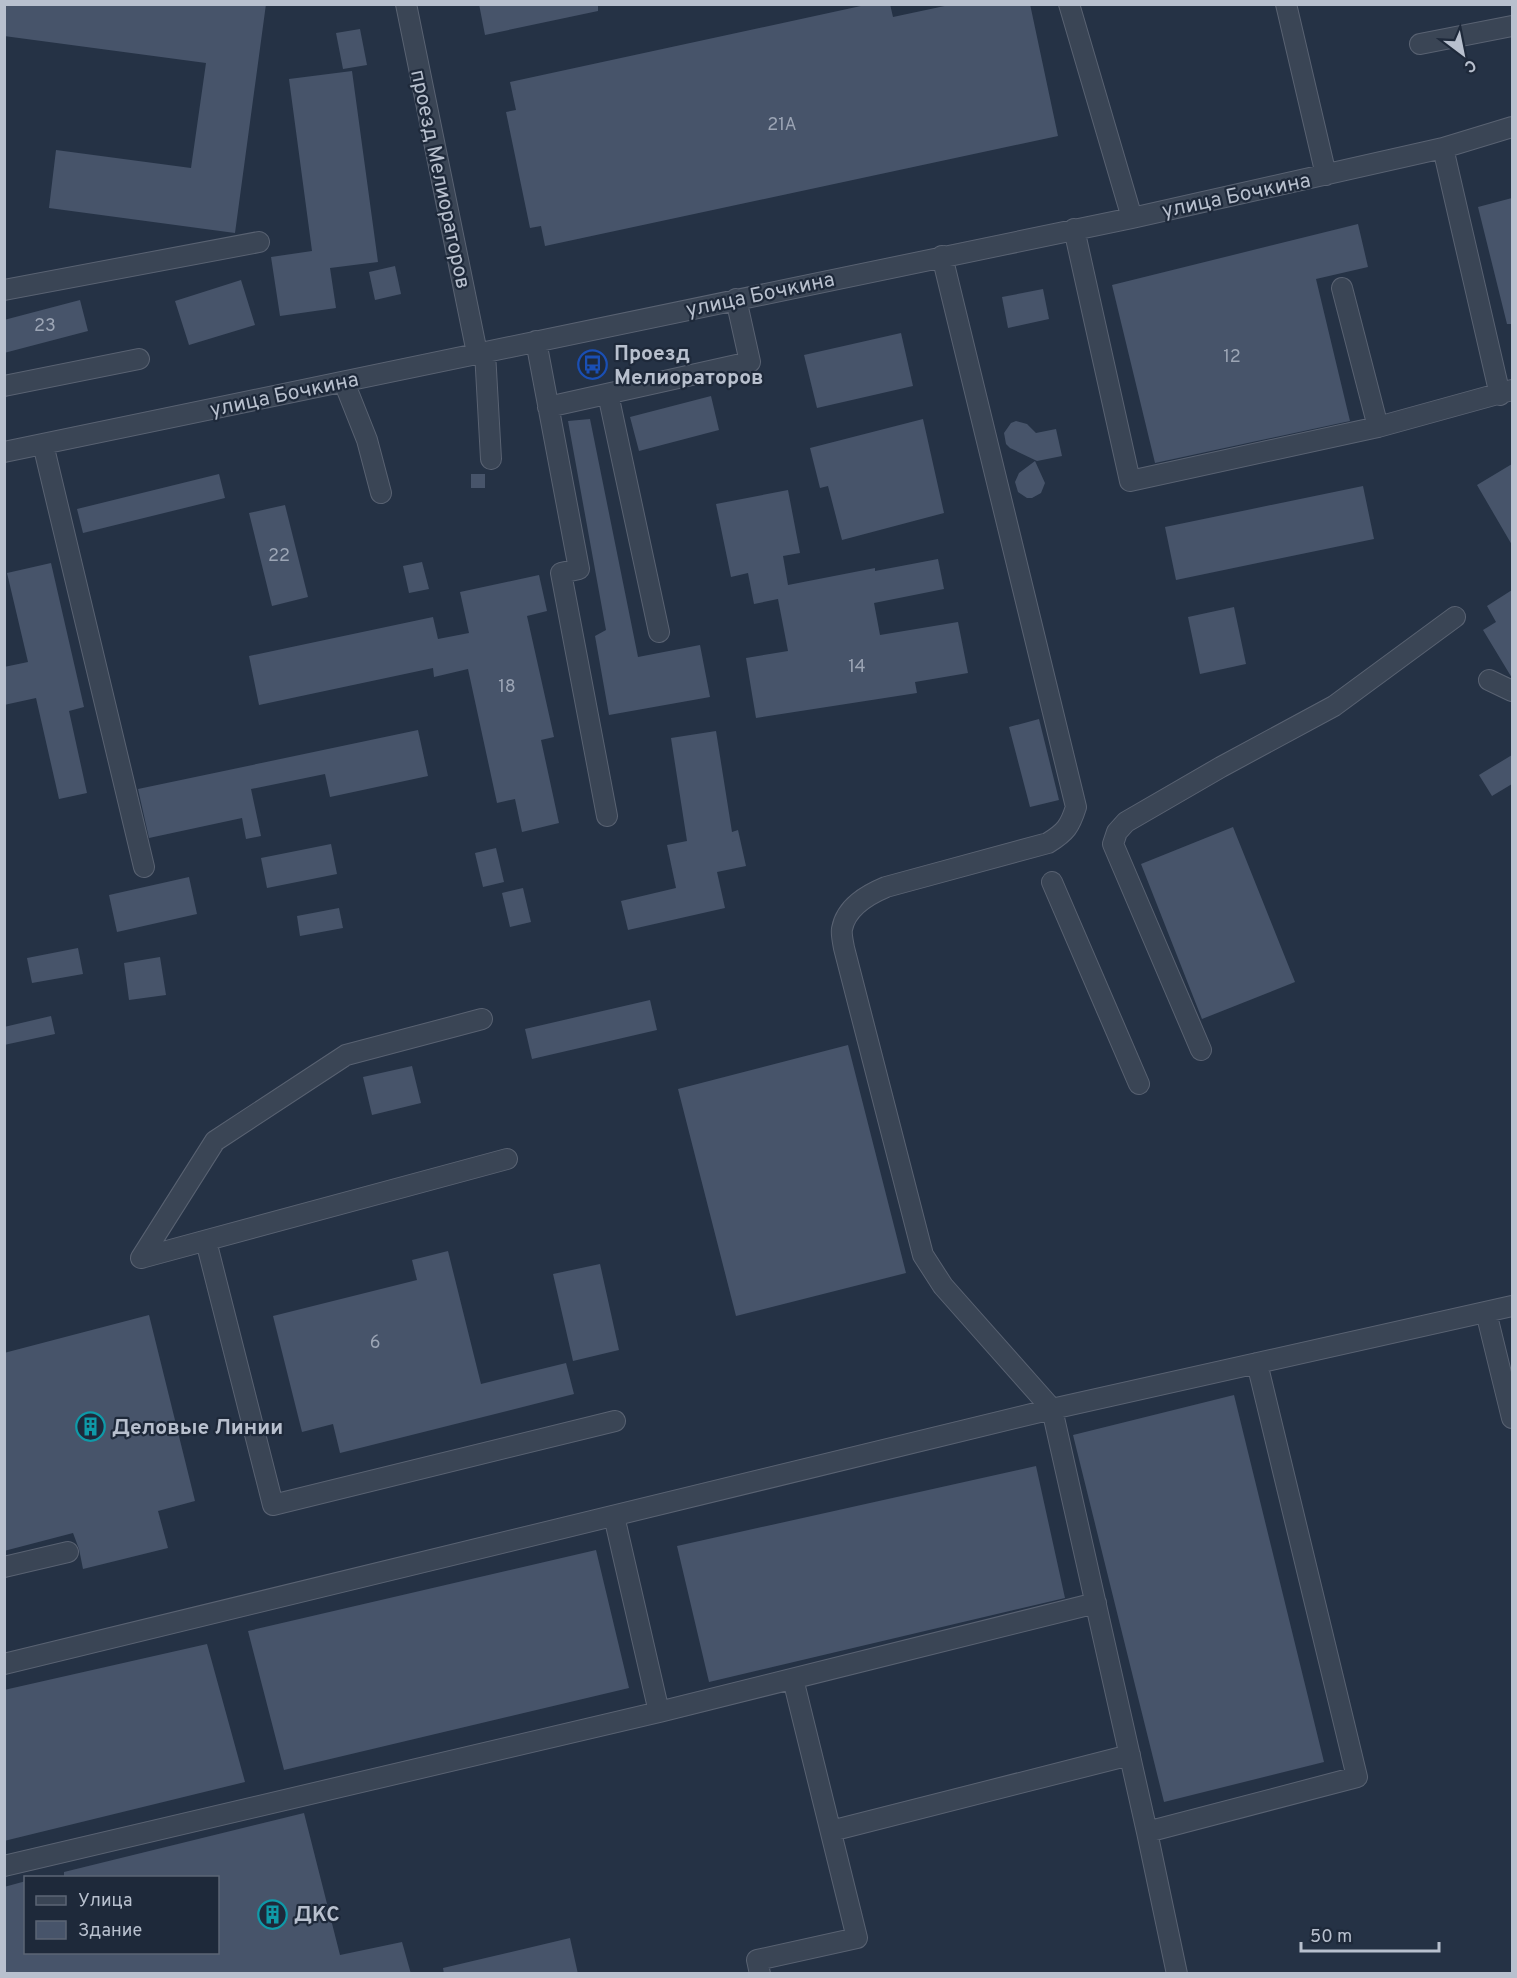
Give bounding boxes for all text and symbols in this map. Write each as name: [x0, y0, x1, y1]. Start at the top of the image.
north arrow: [1433, 24, 1493, 84]
text: С: [1460, 54, 1480, 76]
street label: проезд Мелиораторов: [403, 67, 476, 291]
house number: 21А: [767, 114, 797, 137]
street label: улица Бочкина: [1159, 168, 1313, 225]
street label: улица Бочкина: [683, 267, 837, 324]
house number: 23: [34, 315, 56, 338]
place label: Проезд Мелиораторов: [614, 341, 764, 392]
house number: 12: [1223, 346, 1241, 369]
bus stop icon: Проезд Мелиораторов: [577, 349, 609, 381]
street label: улица Бочкина: [207, 367, 361, 424]
house number: 22: [268, 545, 290, 568]
house number: 14: [848, 656, 866, 679]
house number: 18: [498, 676, 516, 699]
house number: 6: [370, 1332, 380, 1355]
building icon: Деловые Линии: [75, 1411, 107, 1443]
place label: Деловые Линии: [112, 1415, 283, 1442]
legend: [24, 1876, 219, 1954]
text: Улица: [78, 1890, 132, 1913]
building icon: ДКС: [257, 1898, 289, 1930]
place label: ДКС: [294, 1902, 340, 1929]
scale bar: [1301, 1915, 1439, 1953]
text: Здание: [78, 1920, 142, 1943]
text: 50 m: [1310, 1926, 1352, 1949]

